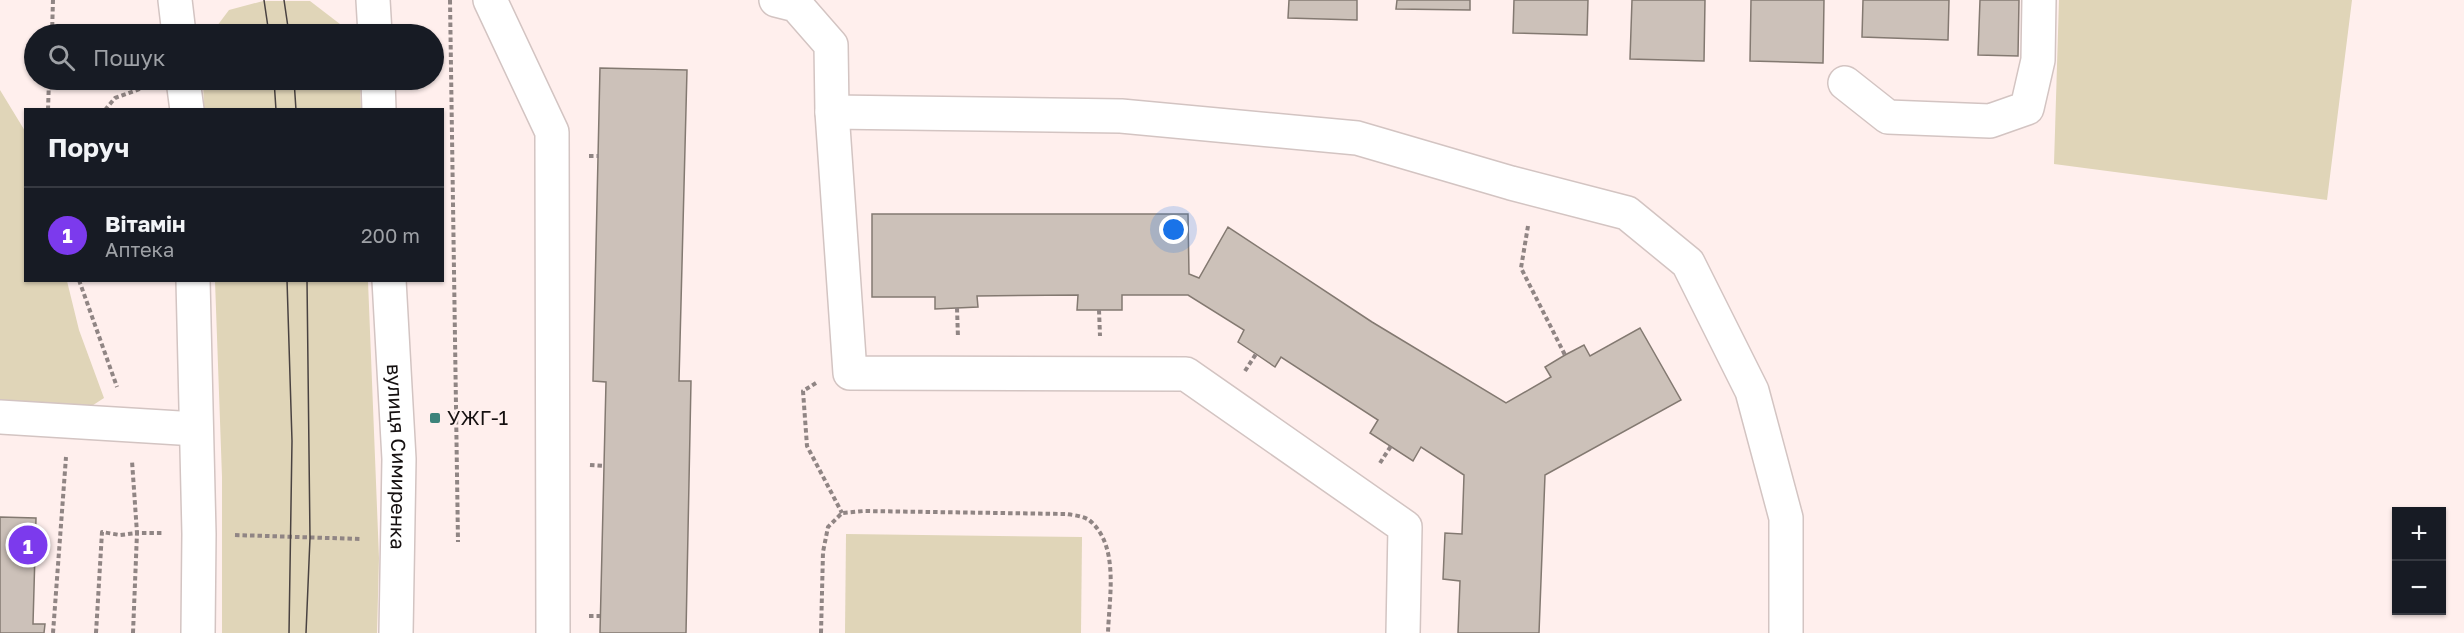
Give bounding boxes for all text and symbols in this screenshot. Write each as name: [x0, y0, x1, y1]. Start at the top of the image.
search box: [24, 24, 444, 90]
icon: search: [45, 41, 78, 74]
text: Пошук: [93, 44, 166, 71]
text: Поруч: [48, 132, 129, 163]
text: Вітамін: [105, 210, 185, 237]
your location: [1159, 215, 1188, 244]
text: 1: [62, 223, 73, 247]
text: 200 m: [361, 223, 420, 247]
text: Аптека: [105, 237, 174, 261]
street label: вулиця Симиренка: [383, 363, 412, 550]
place label: УЖГ-1: [447, 405, 509, 429]
marker: УЖГ-1: [428, 411, 442, 425]
map controls: [2392, 507, 2446, 615]
button: +: [2392, 507, 2446, 561]
pin: 1: [9, 522, 48, 568]
button: −: [2392, 561, 2446, 615]

